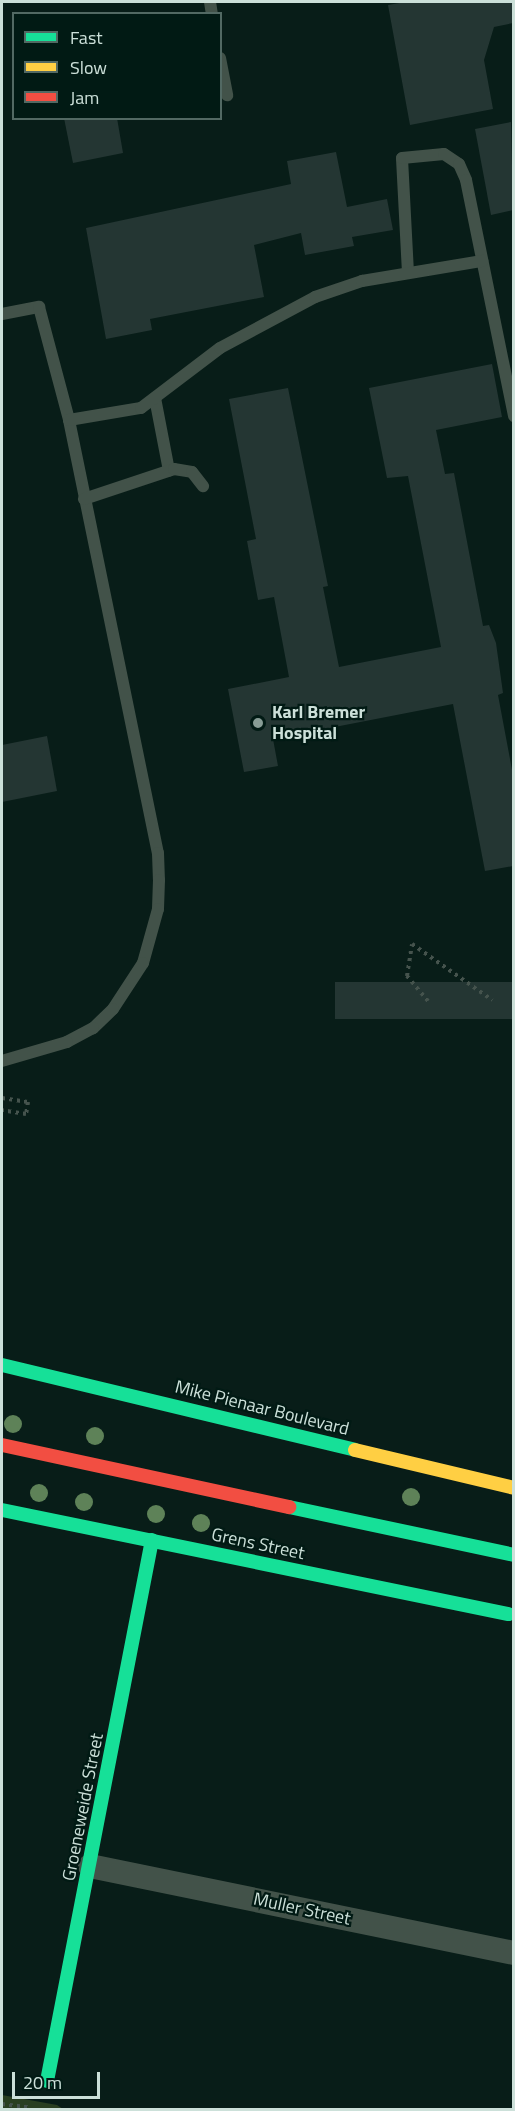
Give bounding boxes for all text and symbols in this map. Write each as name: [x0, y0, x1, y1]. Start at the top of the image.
legend: [12, 12, 222, 120]
text: Fast: [70, 24, 103, 51]
text: Slow: [70, 54, 107, 81]
text: Jam: [70, 84, 99, 111]
place label: Karl Bremer Hospital: [272, 702, 365, 744]
marker: Karl Bremer Hospital: [249, 714, 267, 732]
street label: Mike Pienaar Boulevard: [173, 1376, 351, 1440]
street label: Grens Street: [209, 1524, 307, 1564]
street label: Groeneweide Street: [58, 1731, 108, 1883]
street label: Muller Street: [251, 1888, 353, 1930]
scale bar: [15, 2060, 104, 2098]
text: 20 m: [23, 2069, 62, 2096]

